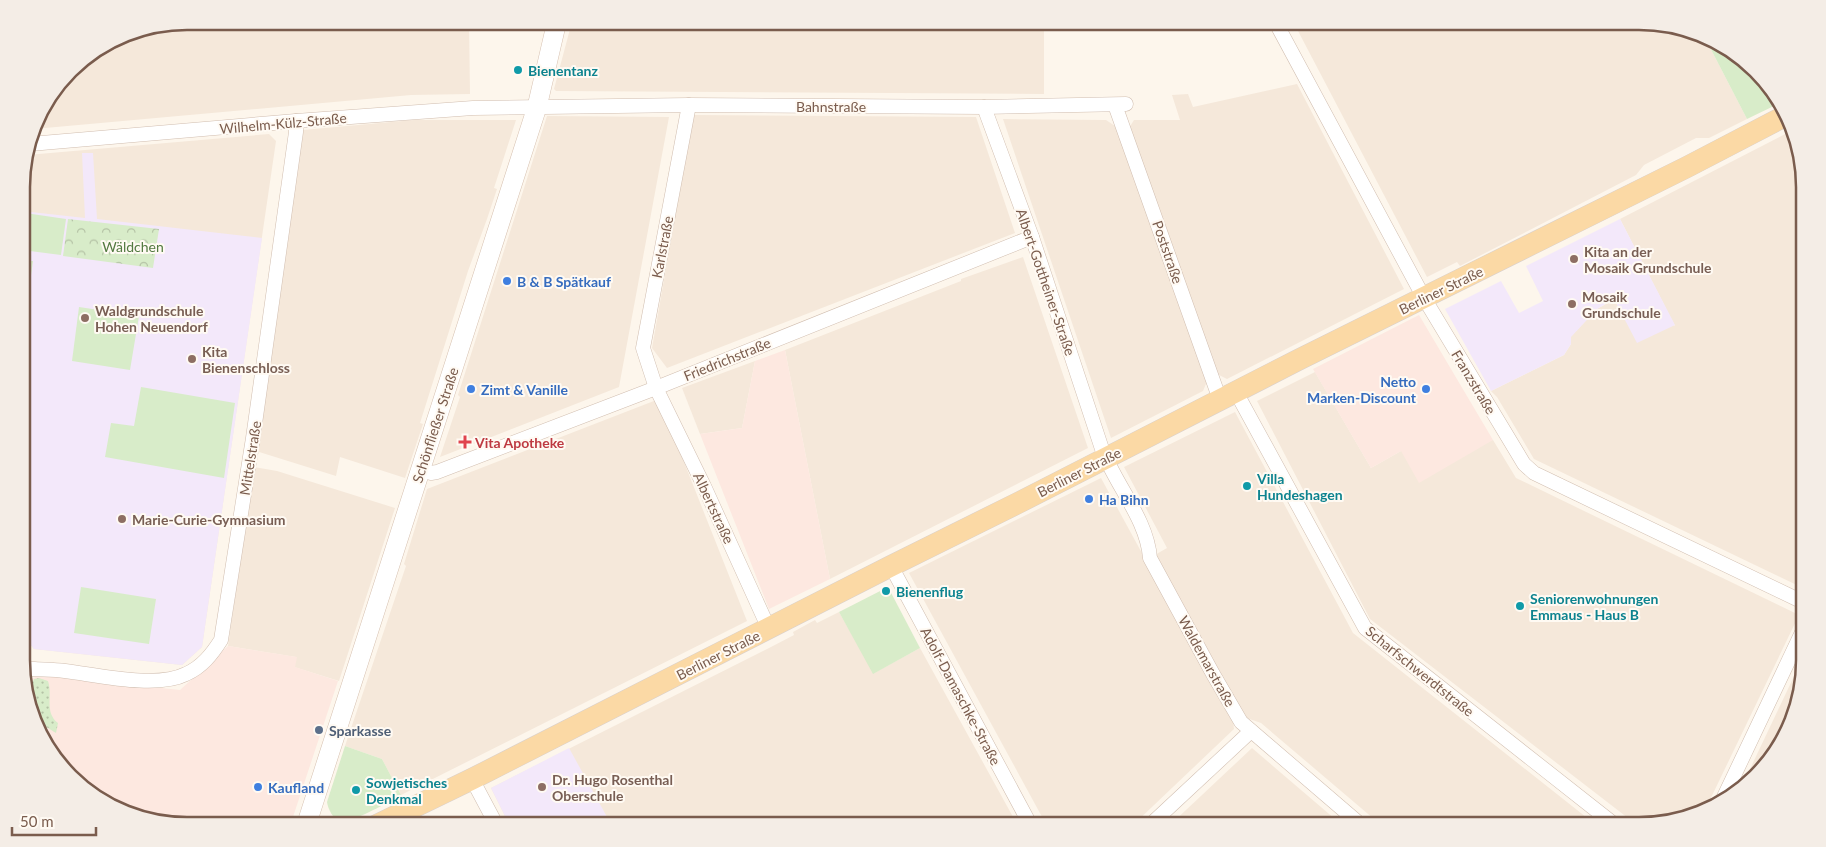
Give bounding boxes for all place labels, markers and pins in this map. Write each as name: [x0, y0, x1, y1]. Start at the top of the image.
place label: Bienentanz: [528, 62, 599, 79]
marker: Bienentanz: [512, 64, 524, 76]
place label: Kita an der Mosaik Grundschule: [1584, 243, 1712, 276]
marker: Kita an der Mosaik Grundschule: [1568, 253, 1580, 265]
place label: B & B Spätkauf: [517, 273, 611, 290]
marker: B & B Spätkauf: [501, 275, 513, 287]
place label: Mosaik Grundschule: [1582, 288, 1661, 321]
marker: Mosaik Grundschule: [1566, 298, 1578, 310]
place label: Waldgrundschule Hohen Neuendorf: [95, 302, 208, 335]
marker: Waldgrundschule Hohen Neuendorf: [79, 312, 91, 324]
place label: Kita Bienenschloss: [202, 343, 290, 376]
marker: Kita Bienenschloss: [186, 353, 198, 365]
place label: Netto Marken-Discount: [1307, 373, 1417, 406]
place label: Zimt & Vanille: [481, 381, 568, 398]
marker: Zimt & Vanille: [465, 383, 477, 395]
marker: Netto Marken-Discount: [1420, 383, 1432, 395]
place label: Vita Apotheke: [474, 434, 565, 451]
marker: Vita Apotheke: [459, 436, 471, 448]
place label: Villa Hundeshagen: [1256, 470, 1343, 503]
marker: Villa Hundeshagen: [1241, 480, 1253, 492]
place label: Ha Bihn: [1099, 491, 1149, 508]
marker: Ha Bihn: [1083, 493, 1095, 505]
place label: Marie-Curie-Gymnasium: [132, 511, 286, 528]
marker: Marie-Curie-Gymnasium: [116, 513, 128, 525]
place label: Bienenflug: [896, 583, 964, 600]
marker: Bienenflug: [880, 585, 892, 597]
place label: Seniorenwohnungen Emmaus - Haus B: [1530, 590, 1658, 623]
marker: Seniorenwohnungen Emmaus - Haus B: [1514, 600, 1526, 612]
place label: Sparkasse: [329, 722, 392, 739]
marker: Sparkasse: [313, 724, 325, 736]
place label: Dr. Hugo Rosenthal Oberschule: [552, 771, 673, 804]
place label: Sowjetisches Denkmal: [366, 774, 447, 807]
place label: Kaufland: [268, 779, 324, 796]
marker: Kaufland: [252, 781, 264, 793]
marker: Dr. Hugo Rosenthal Oberschule: [536, 781, 548, 793]
marker: Sowjetisches Denkmal: [350, 784, 362, 796]

